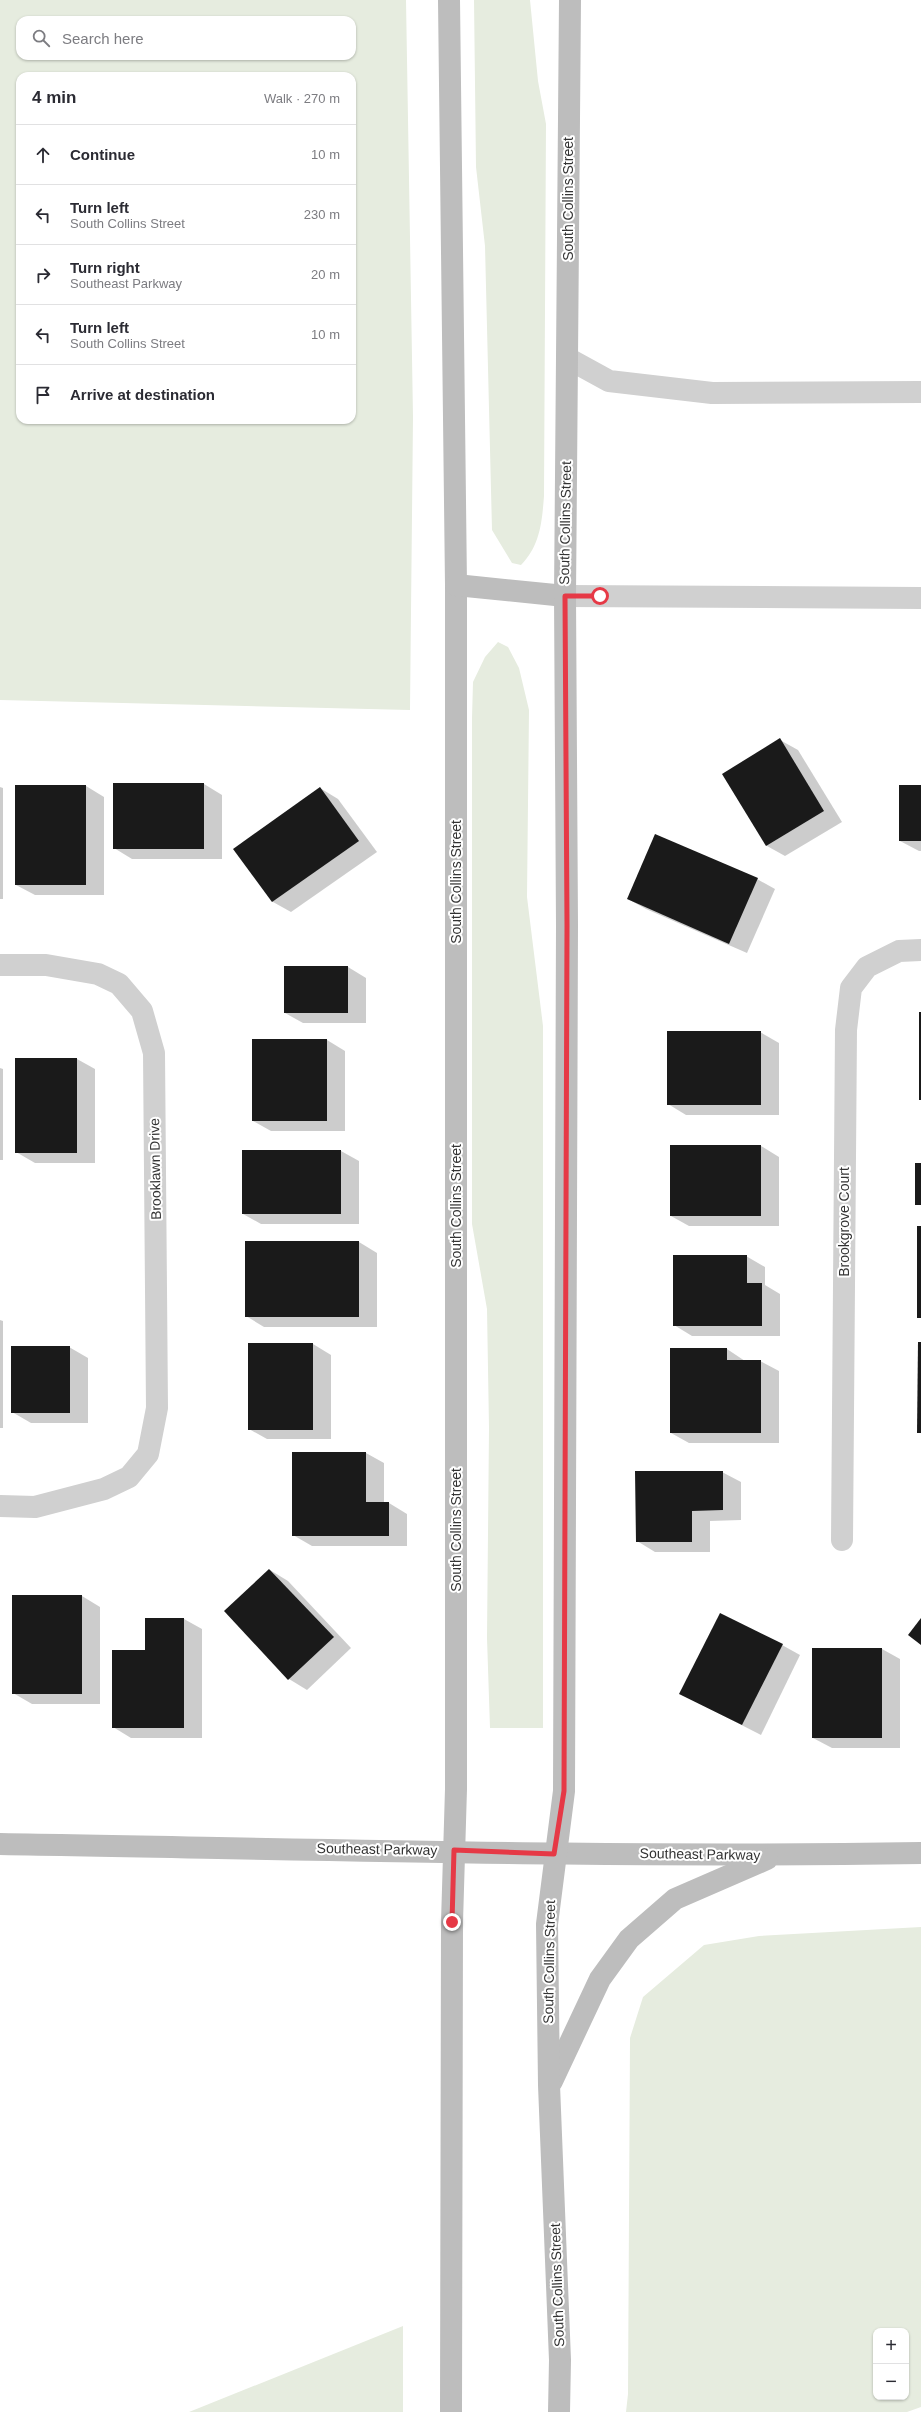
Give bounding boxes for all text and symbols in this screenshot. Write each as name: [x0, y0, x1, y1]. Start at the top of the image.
search box: [16, 16, 356, 60]
icon: search: [30, 27, 52, 49]
text: Search here: [62, 30, 144, 47]
text: 4 min: [32, 88, 76, 107]
text: Walk · 270 m: [264, 91, 340, 106]
street label: South Collins Street: [560, 137, 576, 261]
icon: ahead: [32, 144, 54, 166]
text: Continue: [70, 146, 135, 163]
text: 10 m: [311, 147, 340, 162]
text: Turn left: [70, 199, 129, 216]
icon: left: [32, 204, 54, 226]
text: 230 m: [304, 207, 340, 222]
text: South Collins Street: [70, 216, 185, 231]
text: Turn right: [70, 259, 140, 276]
icon: right: [32, 264, 54, 286]
text: 20 m: [311, 267, 340, 282]
text: Southeast Parkway: [70, 276, 182, 291]
text: Turn left: [70, 319, 129, 336]
icon: left: [32, 324, 54, 346]
text: 10 m: [311, 327, 340, 342]
text: South Collins Street: [70, 336, 185, 351]
icon: arrive: [32, 384, 54, 406]
text: Arrive at destination: [70, 386, 215, 403]
street label: South Collins Street: [556, 461, 574, 585]
route start: [591, 587, 609, 605]
street label: South Collins Street: [448, 820, 464, 944]
street label: Brooklawn Drive: [146, 1118, 164, 1220]
street label: South Collins Street: [448, 1144, 464, 1268]
street label: Brookgrove Court: [836, 1167, 852, 1277]
street label: South Collins Street: [448, 1468, 464, 1592]
street label: Southeast Parkway: [317, 1840, 437, 1858]
street label: Southeast Parkway: [640, 1845, 760, 1863]
street label: South Collins Street: [540, 1900, 558, 2024]
route end: [443, 1913, 461, 1931]
street label: South Collins Street: [547, 2223, 567, 2347]
map controls: [873, 2328, 909, 2400]
button: +: [873, 2328, 909, 2364]
button: −: [873, 2364, 909, 2400]

